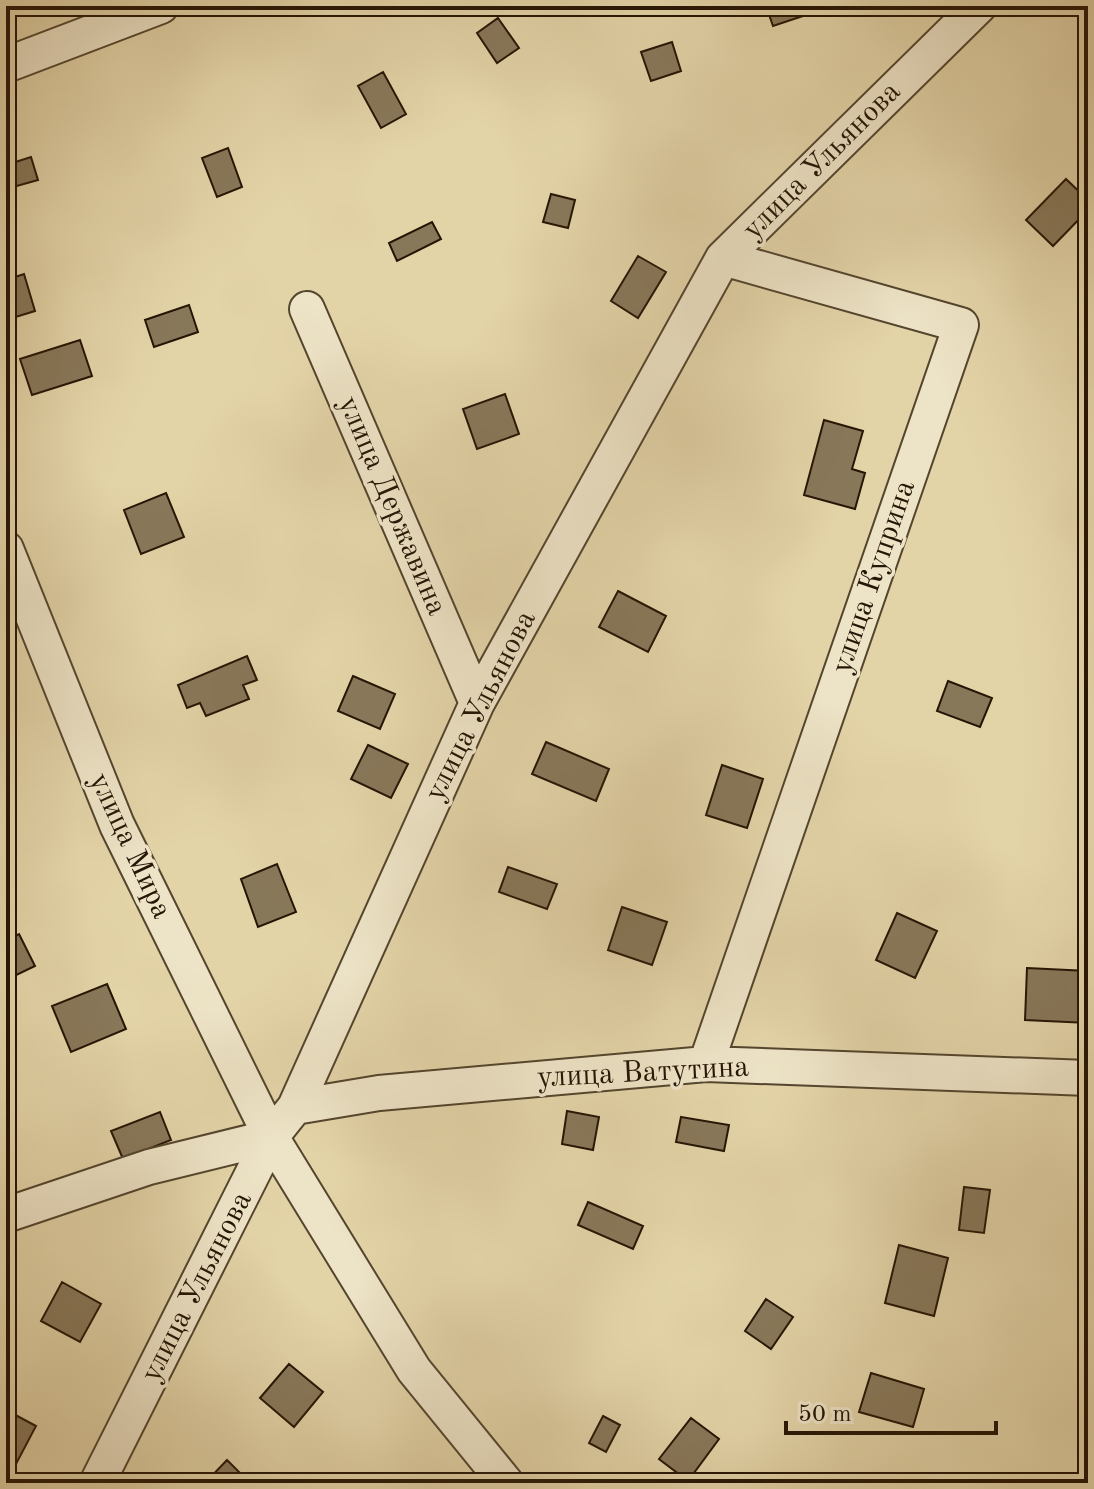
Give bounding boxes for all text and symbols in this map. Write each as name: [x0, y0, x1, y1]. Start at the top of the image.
street label: улица Ульянова: [737, 76, 907, 246]
street label: улица Державина: [332, 392, 452, 620]
street label: улица Куприна: [827, 476, 921, 678]
street label: улица Ульянова: [420, 606, 542, 806]
street label: улица Мира: [83, 769, 177, 924]
street label: улица Ватутина: [536, 1052, 750, 1094]
street label: улица Ульянова: [136, 1187, 258, 1387]
scale bar: [786, 1385, 996, 1435]
text: 50 m: [798, 1403, 852, 1427]

